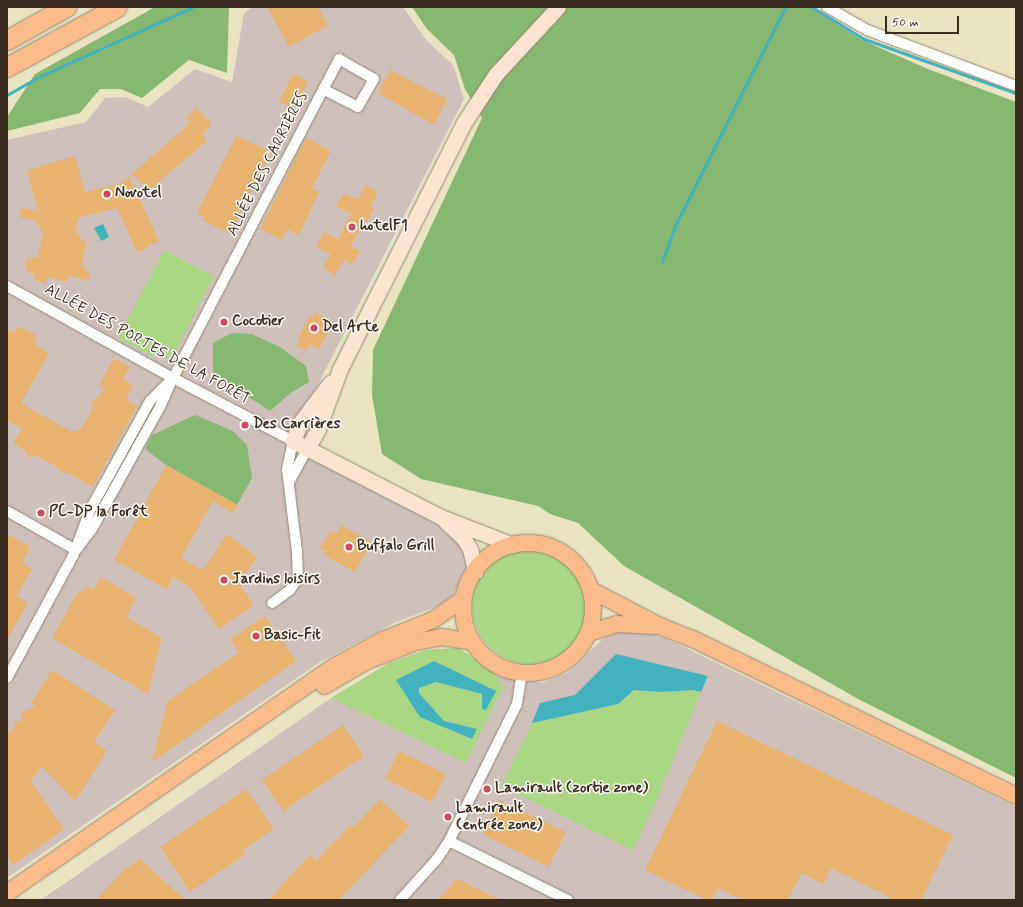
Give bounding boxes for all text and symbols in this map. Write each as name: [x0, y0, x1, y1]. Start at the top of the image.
scale bar: [887, 8, 961, 34]
text: 50 m: [892, 15, 919, 31]
street label: ALLÉE DES CARRIÈRES: [223, 88, 313, 240]
place label: Novotel: [115, 185, 161, 203]
marker: Novotel: [102, 189, 112, 199]
place label: hotelF1: [360, 218, 408, 236]
marker: hotelF1: [347, 222, 357, 232]
street label: ALLÉE DES PORTES DE LA FORÊT: [42, 281, 252, 409]
place label: Cocotier: [232, 313, 284, 331]
marker: Cocotier: [219, 317, 229, 327]
place label: Del Arte: [322, 319, 375, 337]
marker: Del Arte: [309, 323, 319, 333]
place label: Des Carrières: [253, 416, 342, 434]
marker: Des Carrières: [240, 420, 250, 430]
place label: PC-DP la Forêt: [49, 504, 149, 522]
marker: PC-DP la Forêt: [36, 508, 46, 518]
place label: Buffalo Grill: [357, 538, 433, 556]
marker: Buffalo Grill: [344, 542, 354, 552]
place label: Jardins loisirs: [232, 571, 322, 589]
marker: Jardins loisirs: [219, 575, 229, 585]
place label: Basic-Fit: [264, 627, 321, 645]
marker: Basic-Fit: [251, 631, 261, 641]
place label: Lamirault (zortie zone): [495, 780, 648, 798]
marker: Lamirault (zortie zone): [482, 784, 492, 794]
place label: Lamirault (entrée zone): [456, 799, 542, 834]
marker: Lamirault (entrée zone): [443, 812, 453, 822]

